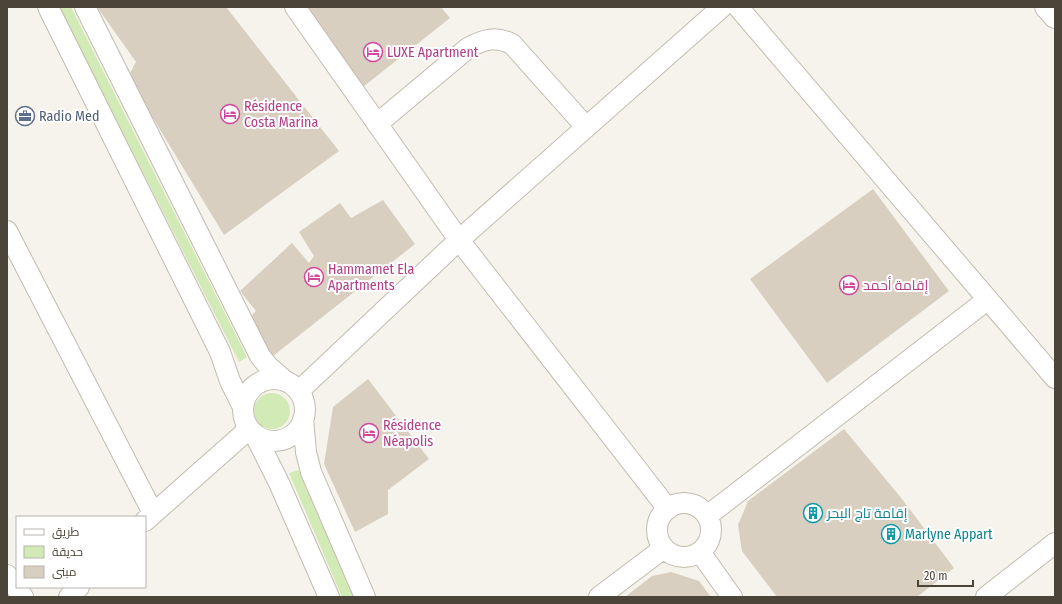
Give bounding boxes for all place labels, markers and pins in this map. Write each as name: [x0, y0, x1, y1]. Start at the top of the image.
hotel icon: LUXE Apartment: [362, 41, 384, 63]
place label: LUXE Apartment: [387, 44, 479, 61]
place label: Résidence Costa Marina: [244, 98, 318, 131]
hotel icon: Résidence Costa Marina: [219, 103, 241, 125]
office icon: Radio Med: [14, 105, 36, 127]
place label: Radio Med: [39, 108, 99, 125]
place label: Hammamet Ela Apartments: [328, 261, 414, 294]
hotel icon: Hammamet Ela Apartments: [303, 266, 325, 288]
hotel icon: إقامة أحمد: [838, 274, 860, 296]
place label: إقامة أحمد: [863, 276, 928, 294]
place label: Résidence Néapolis: [383, 417, 441, 450]
hotel icon: Résidence Néapolis: [358, 422, 380, 444]
building icon: إقامة تاج البحر: [802, 502, 824, 524]
place label: إقامة تاج البحر: [826, 505, 908, 522]
building icon: Marlyne Appart: [880, 523, 902, 545]
place label: Marlyne Appart: [905, 526, 993, 543]

